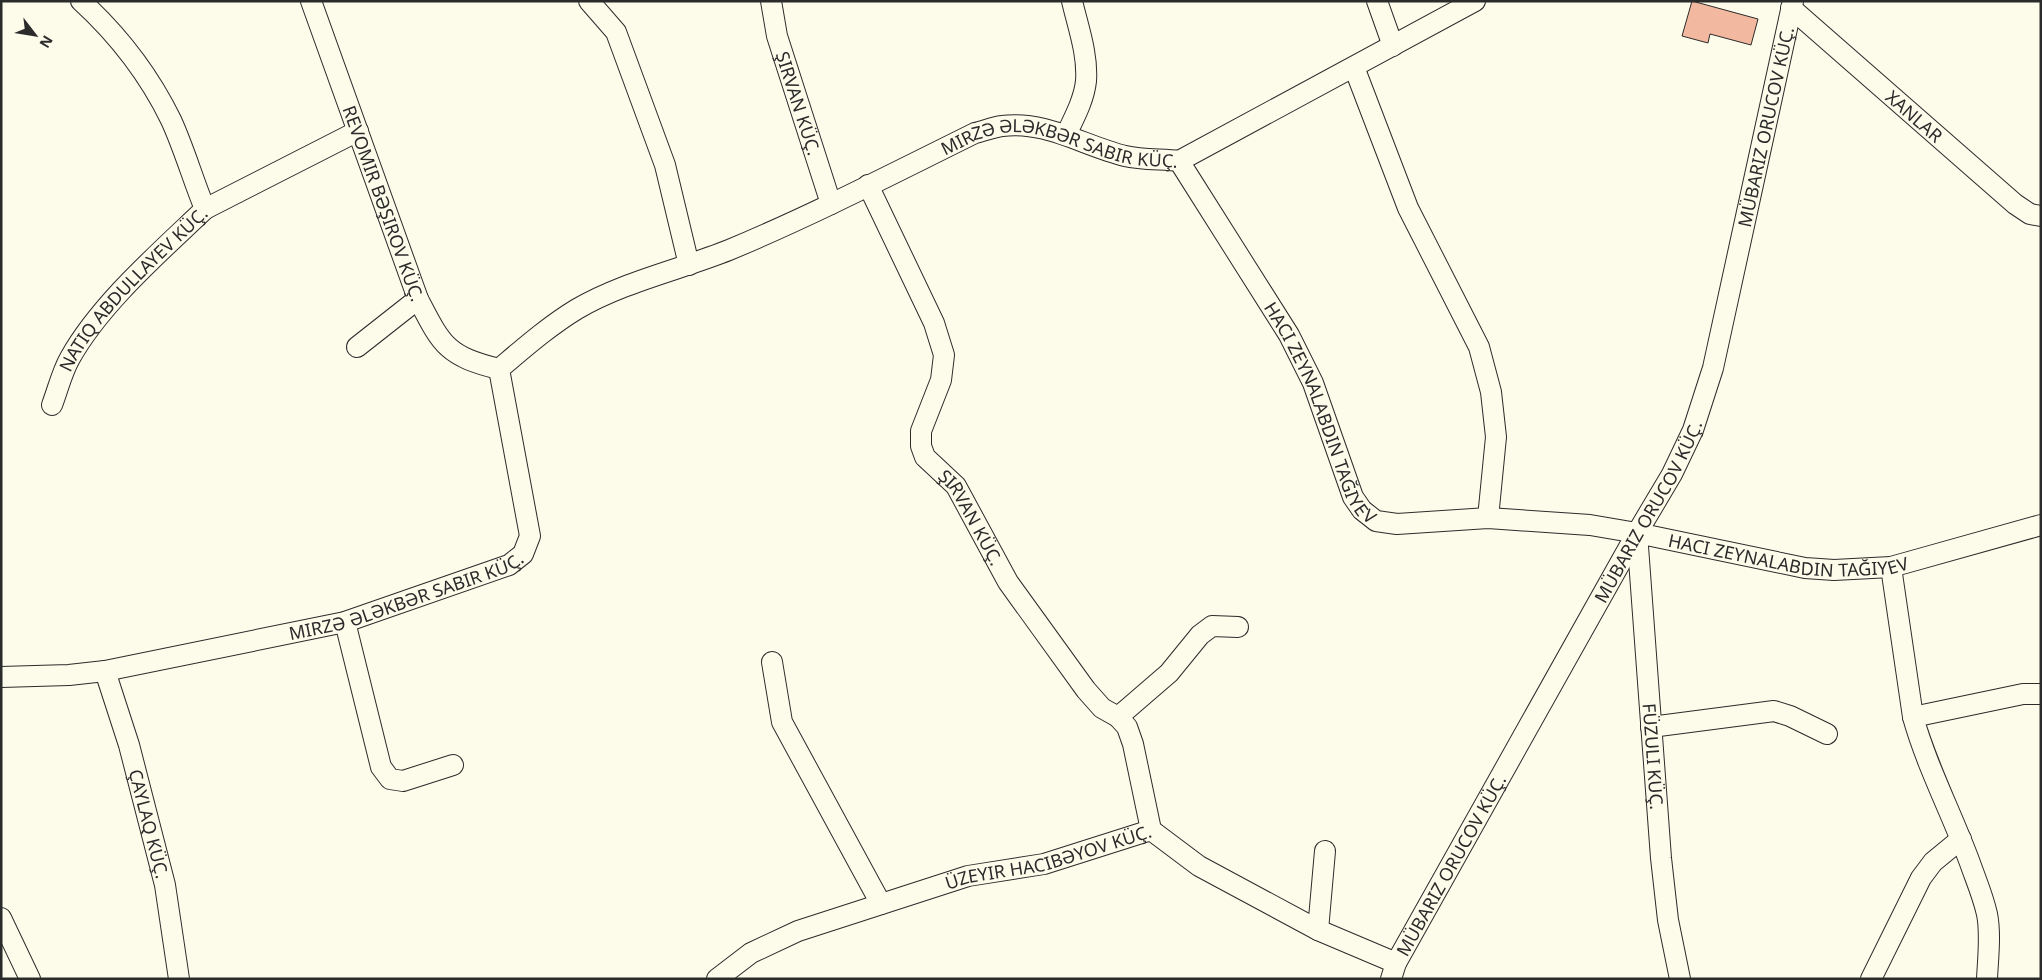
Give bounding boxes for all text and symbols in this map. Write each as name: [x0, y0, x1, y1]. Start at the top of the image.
north arrow: [10, 10, 60, 60]
street label: MÜBARIZ ORUCOV KÜÇ.: [1732, 24, 1799, 229]
text: N: [35, 32, 58, 52]
street label: ŞIRVAN KÜÇ.: [771, 48, 826, 158]
street label: XANLAR: [1881, 85, 1948, 147]
street label: REVOMIR BƏŞIROV KÜÇ.: [337, 102, 430, 305]
street label: MIRZƏ ƏLƏKBƏR SABIR KÜÇ.: [937, 113, 1179, 173]
street label: NATIQ ABDULLAYEV KÜÇ.: [53, 201, 212, 375]
street label: HACI ZEYNALABDIN TAĞIYEV: [1259, 297, 1382, 529]
street label: MÜBARIZ ORUCOV KÜÇ.: [1588, 418, 1707, 607]
street label: ŞIRVAN KÜÇ.: [934, 464, 1009, 569]
street label: HACI ZEYNALABDIN TAĞIYEV: [1666, 528, 1911, 582]
street label: MIRZƏ ƏLƏKBƏR SABIR KÜÇ.: [287, 546, 528, 645]
street label: FÜZULI KÜÇ.: [1638, 702, 1669, 811]
street label: ÇAYLAQ KÜÇ.: [124, 766, 175, 881]
street label: MÜBARIZ ORUCOV KÜÇ.: [1390, 770, 1511, 960]
street label: ÜZEYIR HACIBƏYOV KÜÇ.: [942, 819, 1154, 895]

